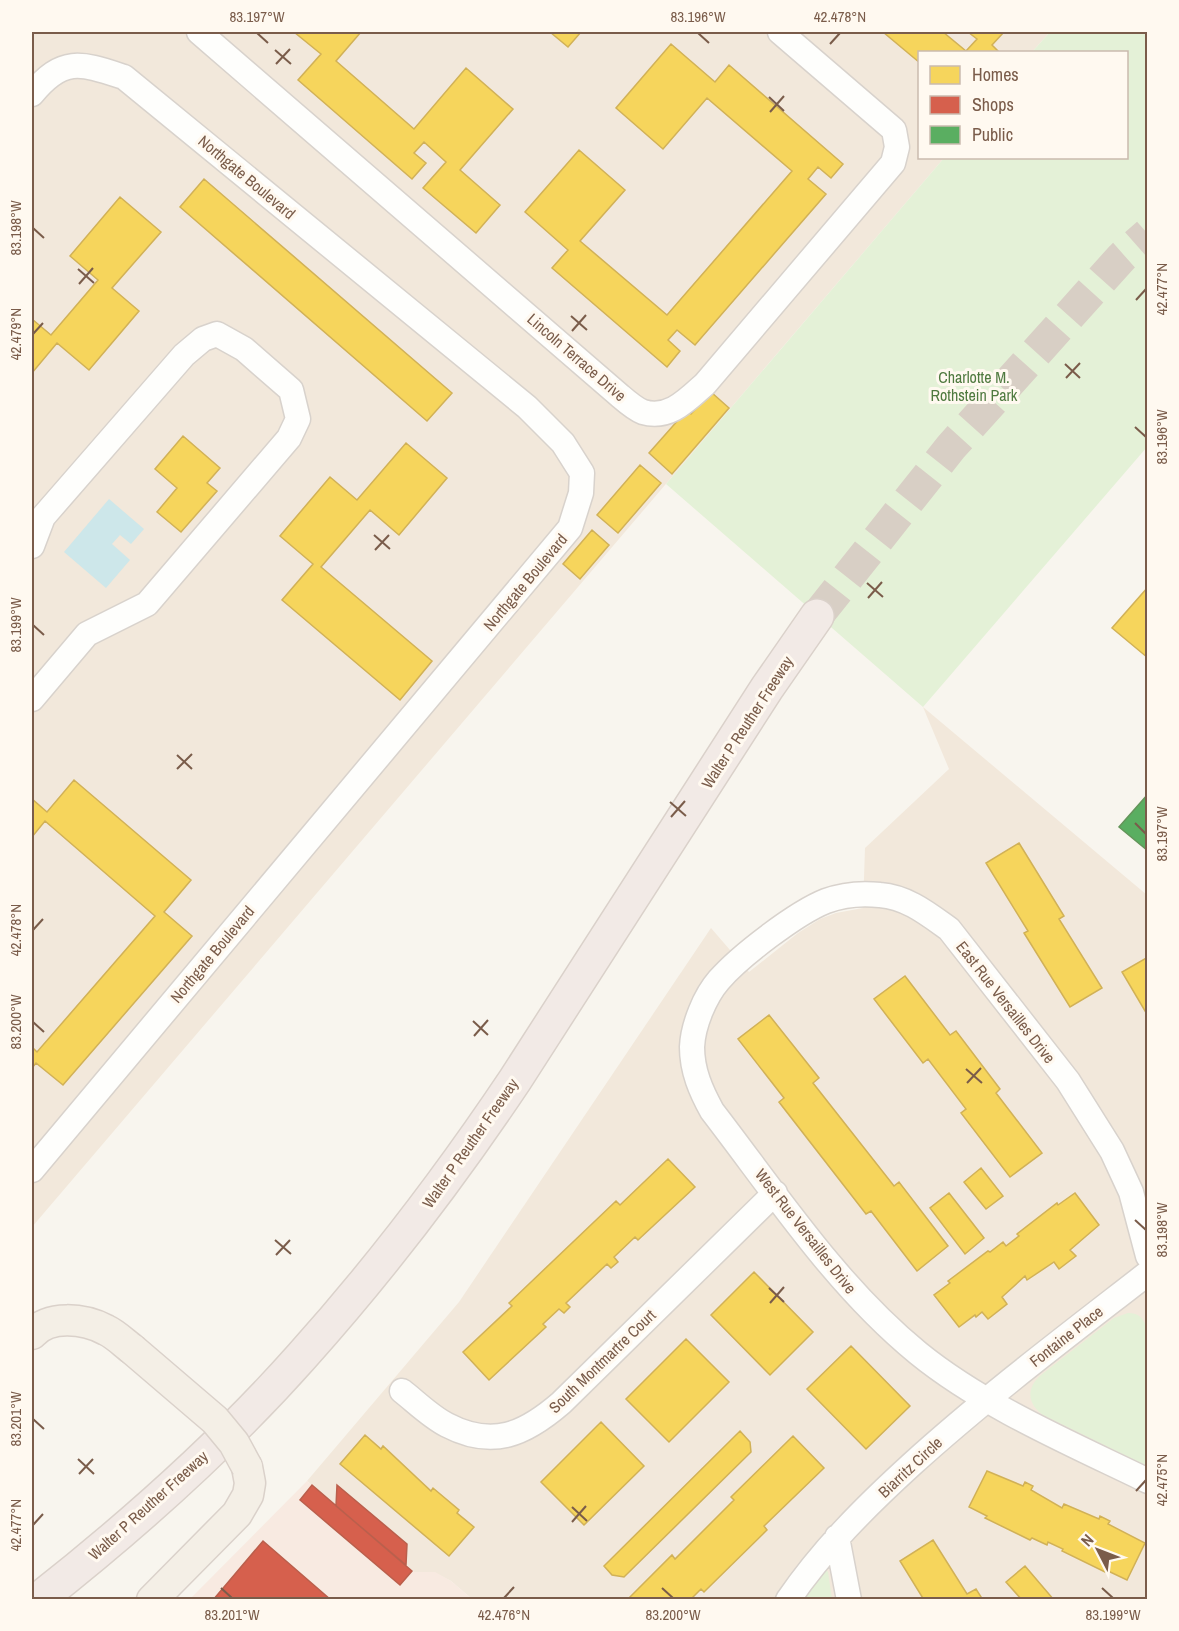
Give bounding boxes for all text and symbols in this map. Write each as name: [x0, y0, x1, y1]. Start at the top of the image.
text: 83.197°W: [229, 6, 285, 27]
text: 83.196°W: [670, 6, 726, 27]
text: 42.478°N: [814, 6, 866, 27]
legend: [918, 51, 1128, 159]
text: Homes: [972, 62, 1019, 87]
text: Shops: [972, 92, 1014, 117]
text: Public: [972, 122, 1013, 147]
street label: Northgate Boulevard: [194, 130, 300, 224]
text: 83.198°W: [5, 200, 26, 256]
text: 42.477°N: [1151, 263, 1172, 315]
text: 42.479°N: [5, 308, 26, 360]
street label: Lincoln Terrace Drive: [523, 308, 631, 406]
park label: Charlotte M. Rothstein Park: [931, 366, 1018, 406]
text: 83.196°W: [1151, 409, 1172, 465]
street label: Northgate Boulevard: [478, 529, 572, 635]
text: 83.199°W: [5, 597, 26, 653]
street label: Walter P Reuther Freeway: [696, 651, 798, 793]
text: 83.197°W: [1151, 806, 1172, 862]
street label: Northgate Boulevard: [165, 901, 259, 1007]
text: 42.478°N: [5, 904, 26, 956]
street label: East Rue Versailles Drive: [951, 936, 1061, 1068]
text: 83.200°W: [5, 994, 26, 1050]
street label: Walter P Reuther Freeway: [417, 1073, 523, 1212]
street label: West Rue Versailles Drive: [750, 1164, 862, 1298]
text: 83.198°W: [1151, 1202, 1172, 1258]
street label: Fontaine Place: [1025, 1300, 1107, 1372]
street label: South Montmartre Court: [544, 1304, 661, 1418]
text: 83.201°W: [5, 1391, 26, 1447]
street label: Biarritz Circle: [873, 1432, 947, 1502]
street label: Walter P Reuther Freeway: [83, 1445, 213, 1565]
text: 42.475°N: [1151, 1454, 1172, 1506]
text: 42.477°N: [5, 1499, 26, 1551]
north arrow: [1068, 1520, 1128, 1580]
text: N: [1076, 1529, 1098, 1551]
text: 83.201°W: [204, 1604, 260, 1625]
text: 42.476°N: [478, 1604, 530, 1625]
text: 83.200°W: [645, 1604, 701, 1625]
text: 83.199°W: [1085, 1604, 1141, 1625]

